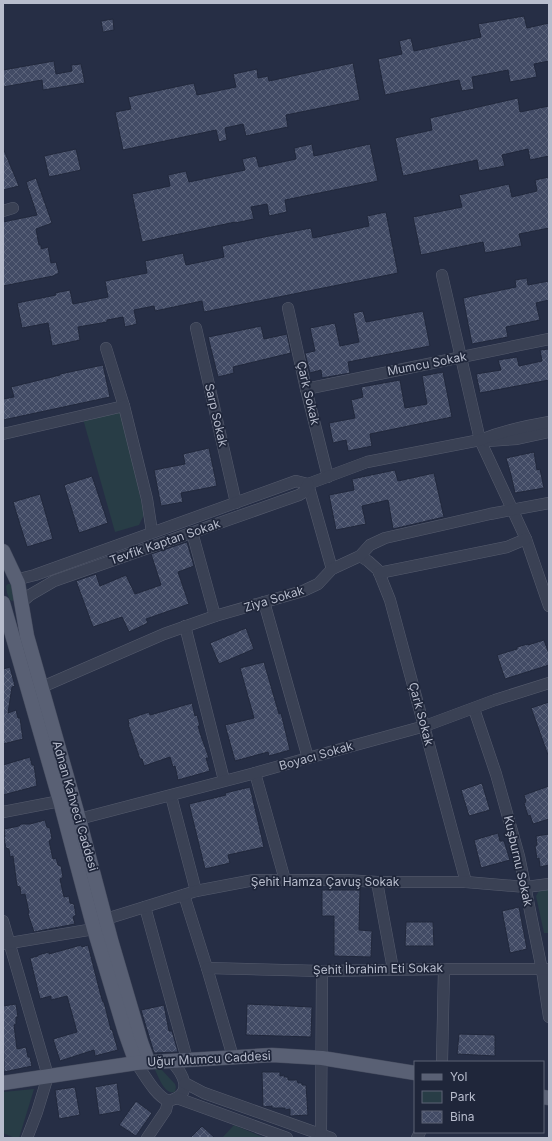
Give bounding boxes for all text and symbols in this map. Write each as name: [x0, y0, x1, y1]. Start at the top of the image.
street label: Mumcu Sokak: [386, 348, 468, 379]
street label: Çark Sokak: [294, 360, 323, 427]
street label: Sarp Sokak: [202, 382, 231, 448]
street label: Tevfik Kaptan Sokak: [108, 515, 222, 567]
street label: Ziya Sokak: [242, 582, 306, 615]
street label: Çark Sokak: [406, 681, 437, 748]
street label: Boyacı Sokak: [277, 738, 355, 773]
street label: Adnan Kahveci Caddesi: [50, 739, 101, 873]
street label: Kuşburnu Sokak: [501, 814, 536, 908]
street label: Şehit Hamza Çavuş Sokak: [251, 874, 400, 889]
street label: Şehit İbrahim Eti Sokak: [313, 960, 443, 977]
street label: Uğur Mumcu Caddesi: [147, 1048, 271, 1069]
legend: [414, 1061, 544, 1133]
text: Yol: [450, 1069, 467, 1084]
text: Park: [450, 1089, 476, 1104]
text: Bina: [450, 1109, 475, 1124]

